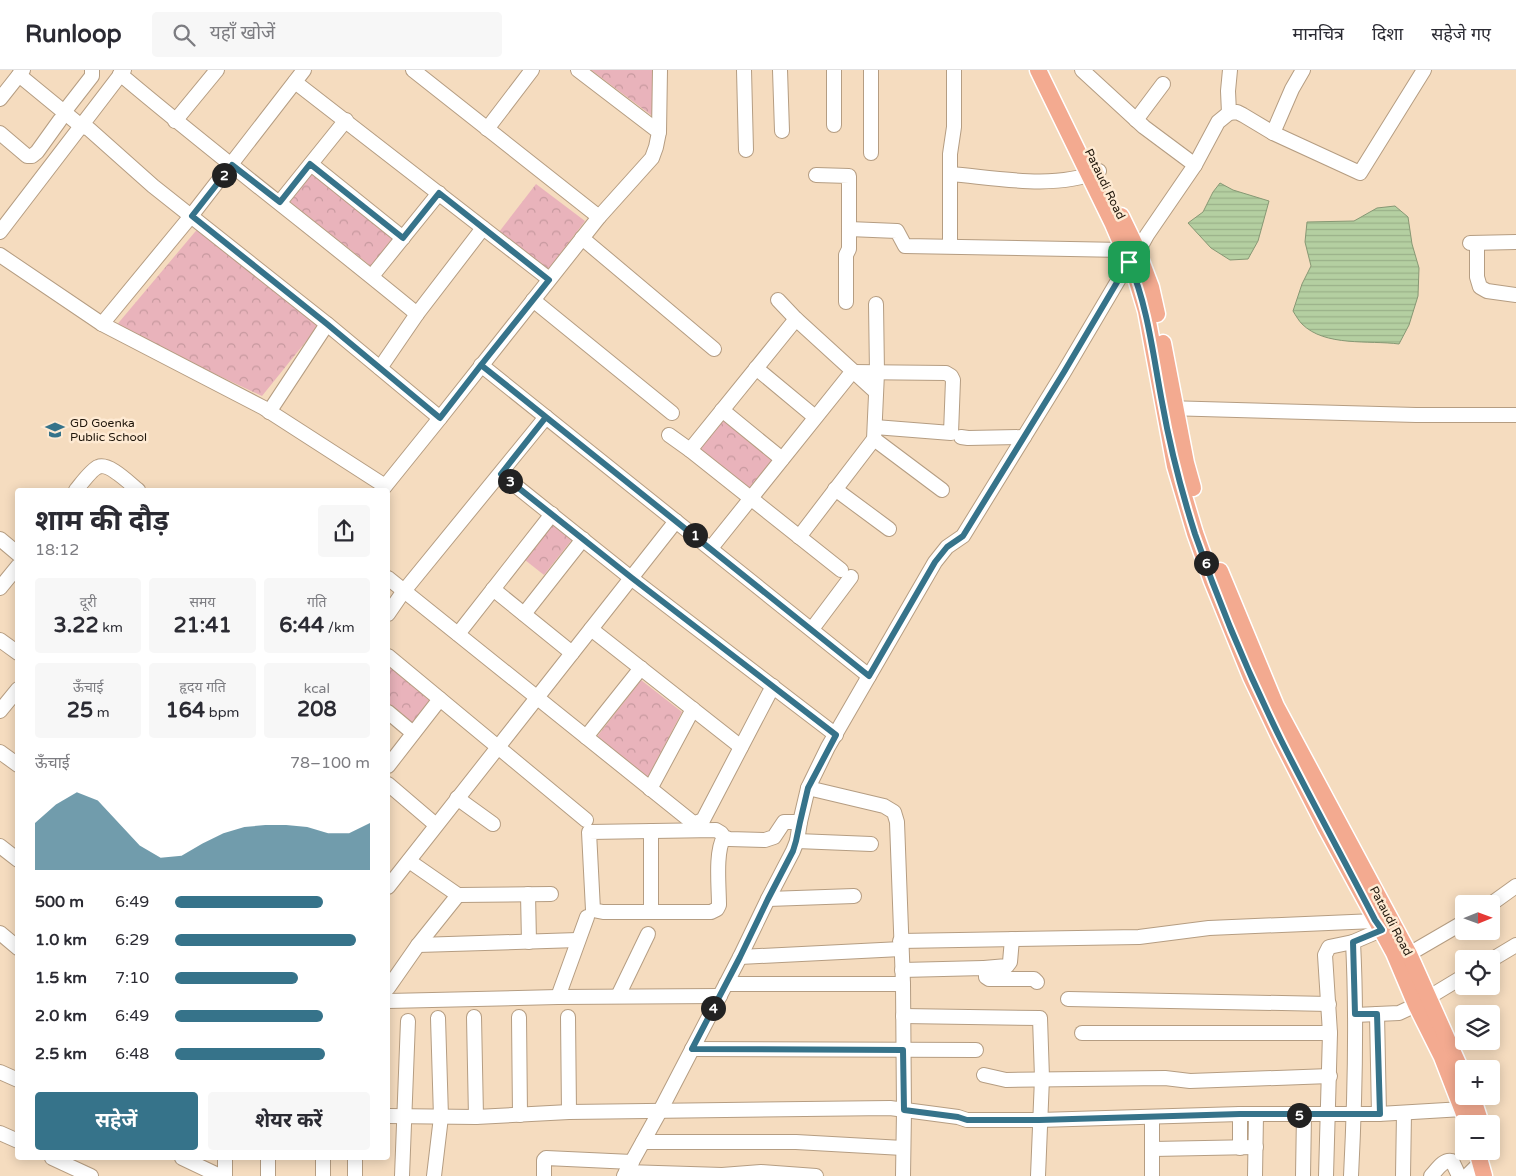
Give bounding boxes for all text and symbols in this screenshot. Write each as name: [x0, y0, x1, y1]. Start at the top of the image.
search box: [152, 12, 502, 57]
text: Runloop: [25, 20, 122, 49]
icon: search: [170, 21, 198, 49]
text: यहाँ खोजें: [210, 22, 275, 44]
text: मानचित्र: [1293, 23, 1344, 45]
text: दिशा: [1372, 23, 1403, 45]
text: सहेजे गए: [1431, 23, 1491, 45]
street label: Pataudi Road: [1082, 146, 1128, 222]
pin: 2: [212, 162, 236, 188]
text: 2: [220, 167, 229, 184]
pin: [1108, 241, 1150, 283]
icon: arrive: [1115, 248, 1143, 276]
place label: GD Goenka Public School: [70, 416, 147, 444]
school or university icon: GD Goenka Public School: [44, 419, 66, 441]
pin: 3: [498, 468, 522, 494]
text: 3: [506, 473, 515, 490]
text: शाम की दौड़: [35, 504, 169, 538]
button: share: [318, 505, 370, 557]
pin: 1: [682, 522, 708, 548]
text: 1: [691, 527, 700, 544]
text: 18:12: [35, 540, 79, 560]
pin: 6: [1194, 550, 1218, 576]
text: 6: [1202, 555, 1211, 572]
text: दूरी: [80, 594, 97, 611]
text: समय: [190, 594, 215, 611]
text: गति: [307, 594, 327, 611]
text: 3.22: [54, 613, 99, 638]
text: 21:41: [173, 613, 232, 638]
text: 6:44: [279, 613, 324, 638]
text: km: [99, 619, 123, 636]
text: /km: [324, 619, 355, 636]
text: ऊँचाई: [73, 679, 103, 696]
text: हृदय गति: [179, 679, 226, 696]
text: kcal: [304, 680, 330, 697]
text: 208: [297, 697, 337, 722]
text: 25: [67, 698, 93, 723]
text: 164: [166, 698, 205, 723]
text: m: [93, 704, 110, 721]
text: bpm: [205, 704, 239, 721]
text: ऊँचाई: [35, 753, 70, 773]
text: 78–100 m: [290, 753, 370, 773]
street label: Pataudi Road: [1367, 884, 1415, 958]
text: 500 m: [35, 892, 84, 912]
text: 6:49: [115, 892, 149, 912]
north arrow: [1455, 895, 1500, 940]
map controls: [1455, 895, 1500, 1160]
text: 1.0 km: [35, 930, 87, 950]
text: 6:29: [115, 930, 149, 950]
button: locate: [1455, 950, 1500, 995]
text: 1.5 km: [35, 968, 87, 988]
text: 7:10: [115, 968, 149, 988]
pin: 4: [700, 996, 726, 1020]
text: 4: [709, 1000, 718, 1017]
button: layers: [1455, 1005, 1500, 1050]
text: 2.0 km: [35, 1006, 87, 1026]
text: 6:49: [115, 1006, 149, 1026]
text: 2.5 km: [35, 1044, 87, 1064]
text: 6:48: [115, 1044, 149, 1064]
button: +: [1455, 1060, 1500, 1105]
button: सहेजें: [35, 1092, 198, 1150]
button: शेयर करें: [208, 1092, 370, 1150]
pin: 5: [1286, 1102, 1312, 1128]
text: 5: [1295, 1107, 1304, 1124]
button: −: [1455, 1115, 1500, 1160]

